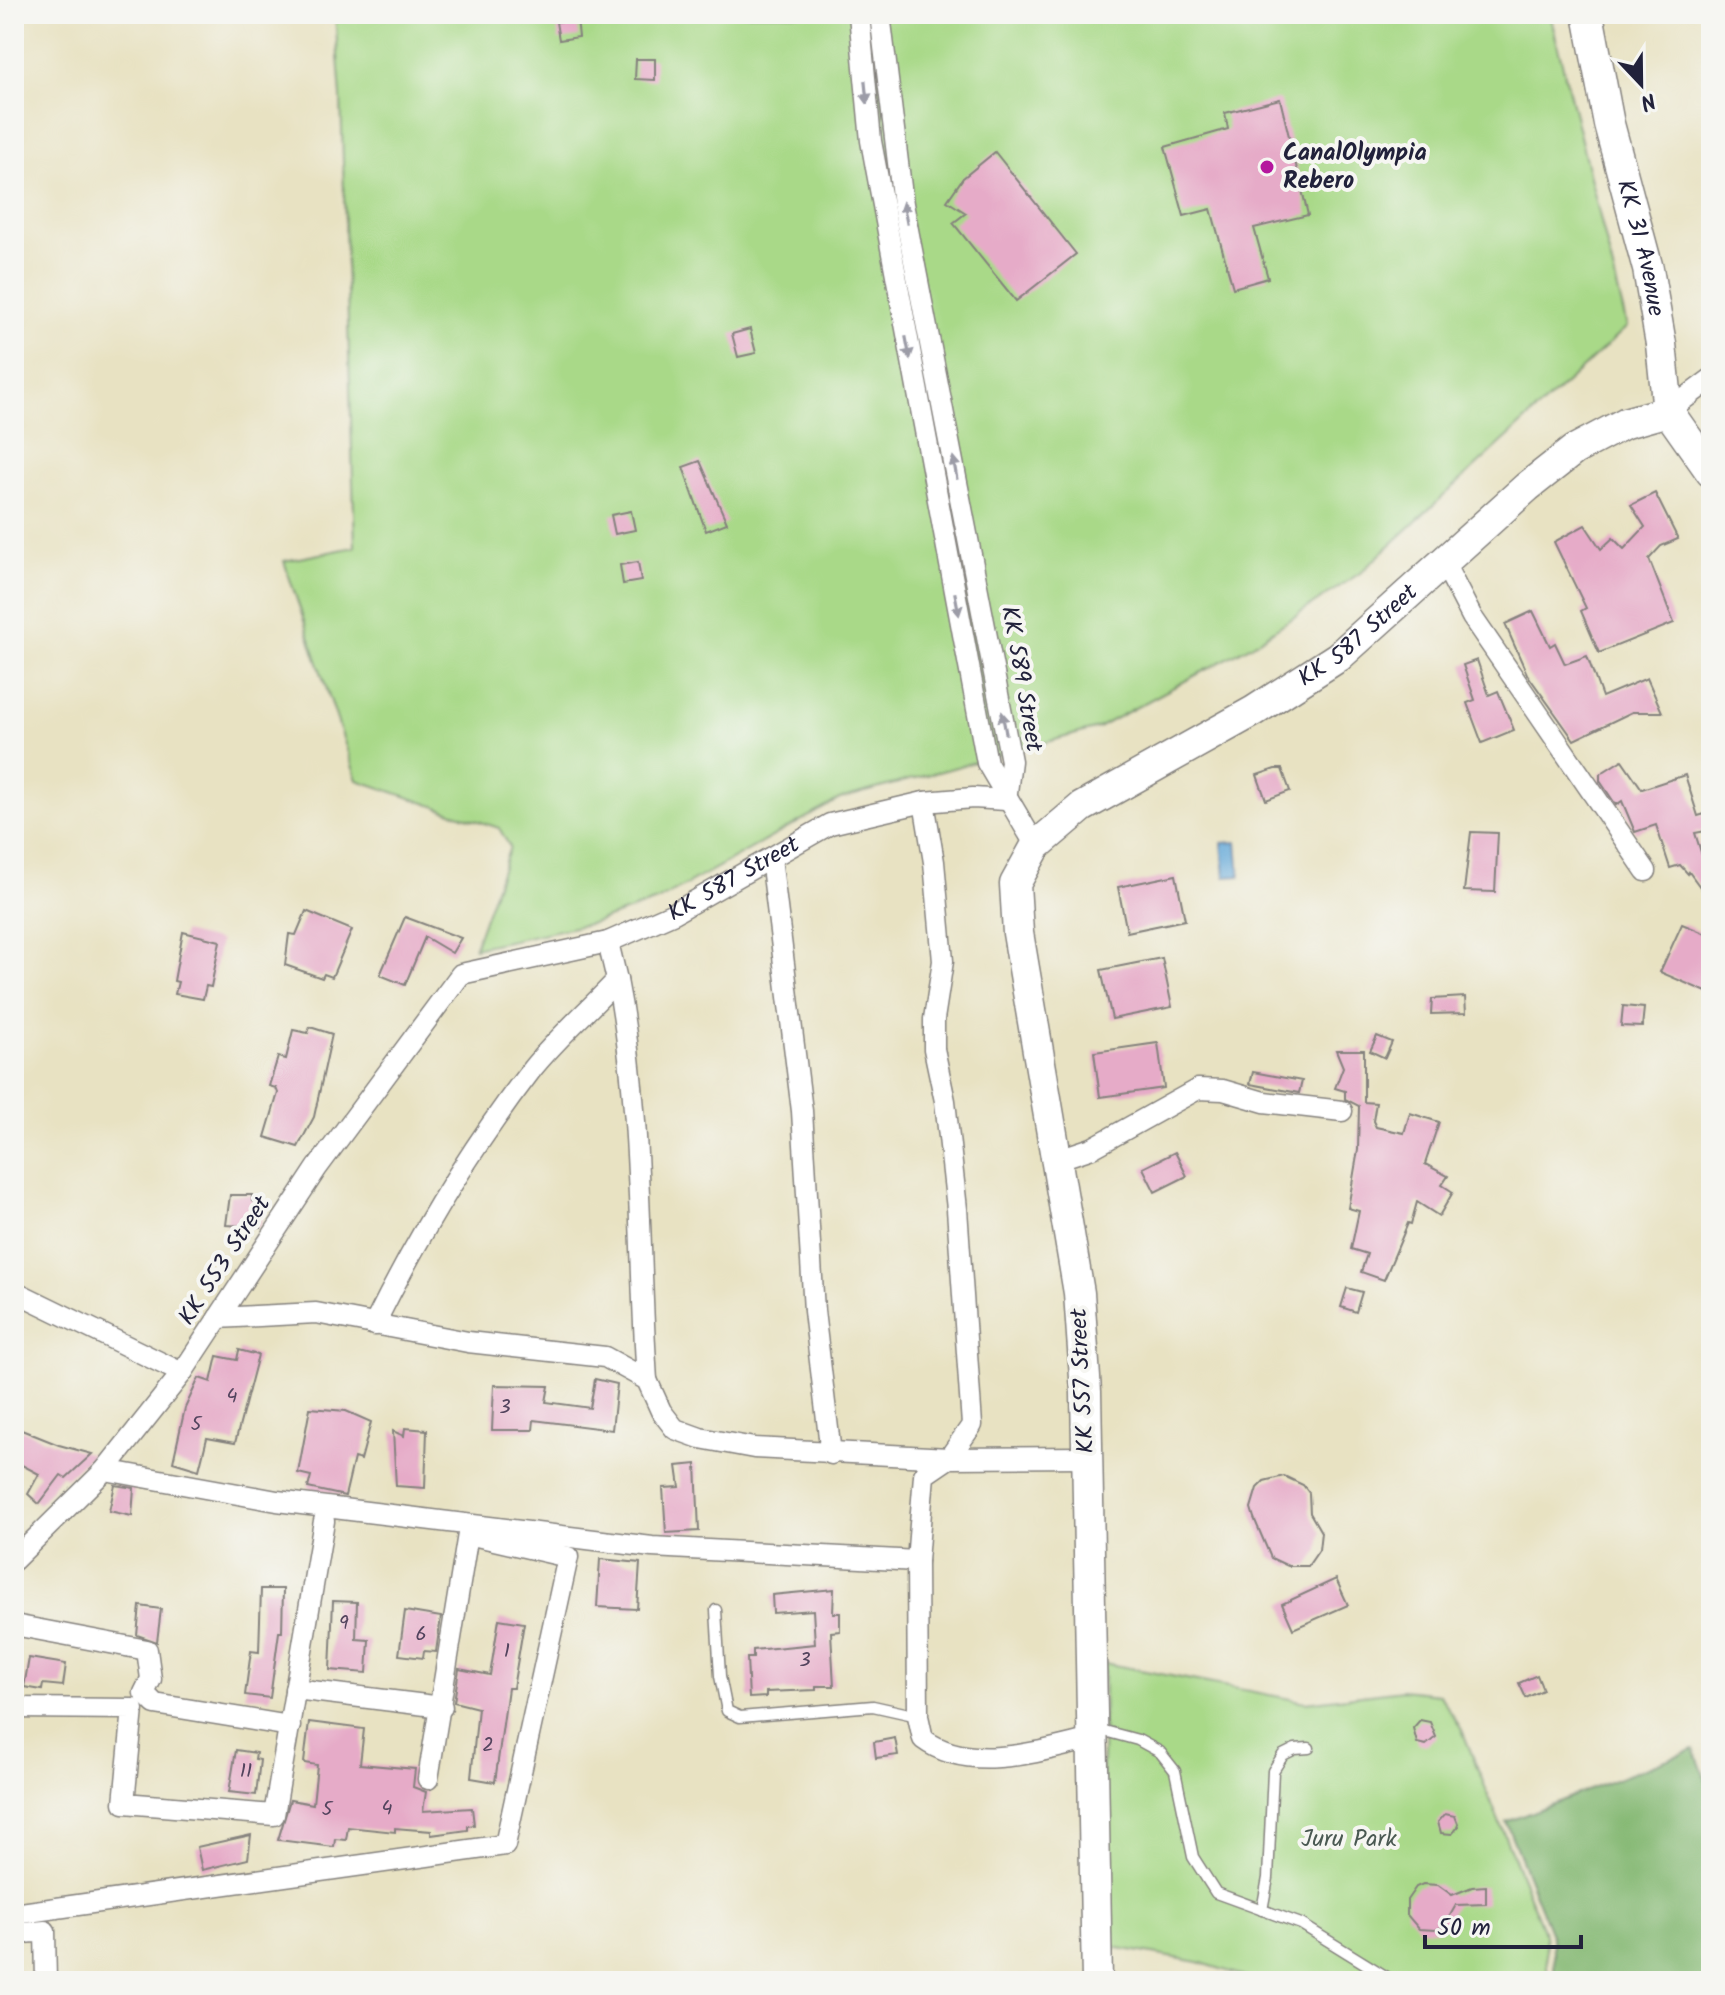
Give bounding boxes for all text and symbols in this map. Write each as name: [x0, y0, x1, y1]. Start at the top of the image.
north arrow: [1601, 44, 1681, 124]
one-way arrow: [860, 80, 873, 105]
text: N: [1634, 81, 1661, 119]
place label: CanalOlympia Rebero: [1283, 134, 1427, 201]
marker: CanalOlympia Rebero: [1258, 158, 1276, 176]
street label: KK 31 Avenue: [1605, 175, 1675, 319]
one-way arrow: [898, 200, 910, 225]
one-way arrow: [902, 336, 915, 361]
one-way arrow: [949, 455, 961, 480]
street label: KK 587 Street: [1290, 574, 1428, 698]
one-way arrow: [951, 591, 963, 616]
street label: KK 589 Street: [989, 603, 1053, 756]
one-way arrow: [997, 711, 1010, 736]
street label: KK 587 Street: [660, 825, 808, 932]
street label: KK 553 Street: [168, 1188, 282, 1334]
street label: KK 557 Street: [1060, 1307, 1106, 1455]
house number: 4: [226, 1381, 238, 1413]
house number: 3: [499, 1392, 511, 1424]
house number: 5: [191, 1409, 203, 1441]
house number: 9: [339, 1608, 349, 1640]
house number: 6: [415, 1619, 427, 1651]
house number: 1: [504, 1636, 510, 1668]
house number: 3: [799, 1645, 811, 1677]
house number: 2: [482, 1730, 494, 1762]
house number: 11: [240, 1756, 252, 1788]
house number: 4: [381, 1793, 393, 1825]
house number: 5: [322, 1794, 334, 1826]
park label: Juru Park: [1301, 1820, 1397, 1859]
scale bar: [1425, 1899, 1581, 1949]
text: 50 m: [1437, 1909, 1491, 1948]

